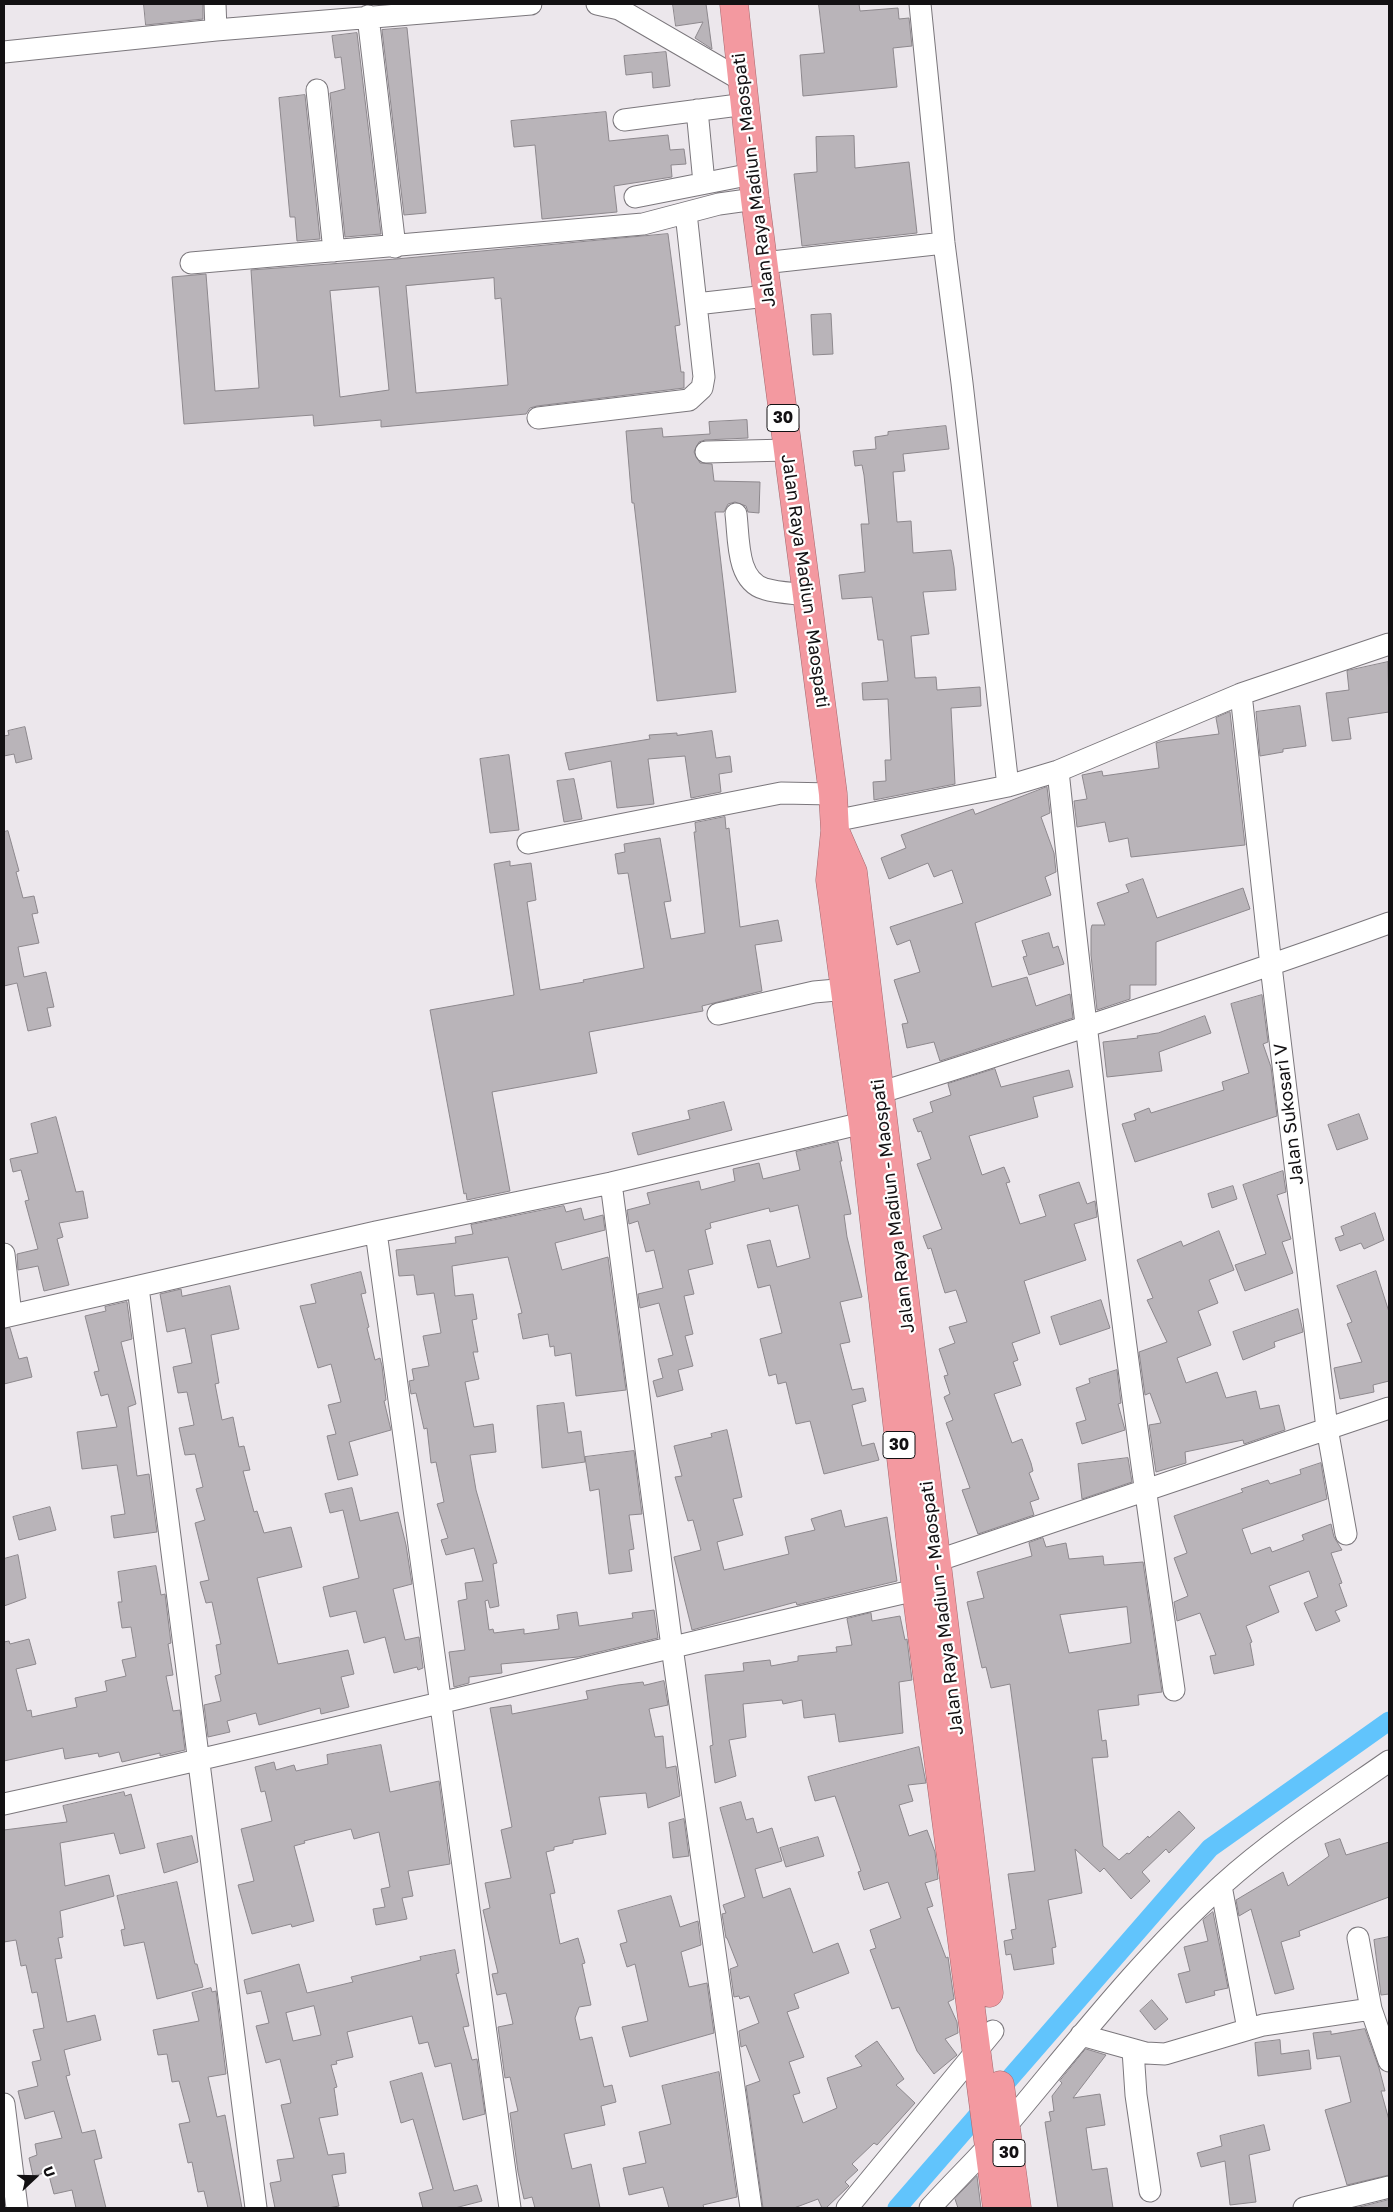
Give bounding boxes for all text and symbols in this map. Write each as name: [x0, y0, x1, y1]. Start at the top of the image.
street label: Jalan Raya Madiun - Maospati: [728, 52, 780, 308]
road number: 30: [767, 404, 799, 432]
street label: Jalan Raya Madiun - Maospati: [776, 453, 834, 709]
street label: Jalan Sukosari V: [1270, 1042, 1308, 1186]
street label: Jalan Raya Madiun - Maospati: [867, 1078, 919, 1334]
road number: 30: [883, 1432, 915, 1458]
street label: Jalan Raya Madiun - Maospati: [916, 1480, 968, 1736]
road number: 30: [993, 2140, 1025, 2166]
north arrow: [10, 2152, 60, 2202]
text: U: [40, 2164, 59, 2179]

